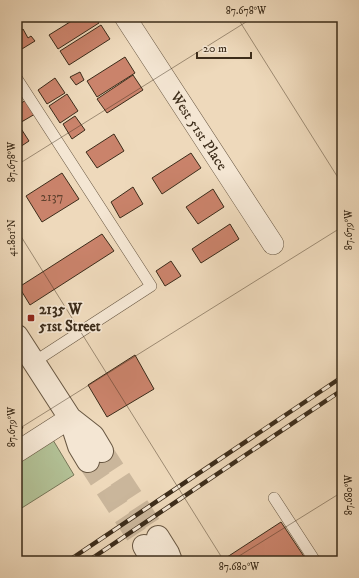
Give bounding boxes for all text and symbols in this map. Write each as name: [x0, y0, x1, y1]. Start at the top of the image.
text: 87.678°W: [226, 5, 267, 17]
scale bar: [197, 34, 251, 60]
text: 20 m: [203, 41, 227, 56]
street label: West 51st Place: [166, 87, 232, 174]
text: 87.678°W: [6, 141, 18, 182]
house number: 2137: [41, 189, 64, 205]
text: 87.679°W: [343, 209, 355, 250]
text: 41.801°N: [6, 219, 18, 257]
place label: 2135 W 51st Street: [38, 300, 101, 336]
marker: 2135 W 51st Street: [26, 313, 36, 323]
text: 87.679°W: [6, 406, 18, 447]
text: 87.680°W: [343, 474, 355, 515]
text: 87.680°W: [219, 561, 260, 573]

